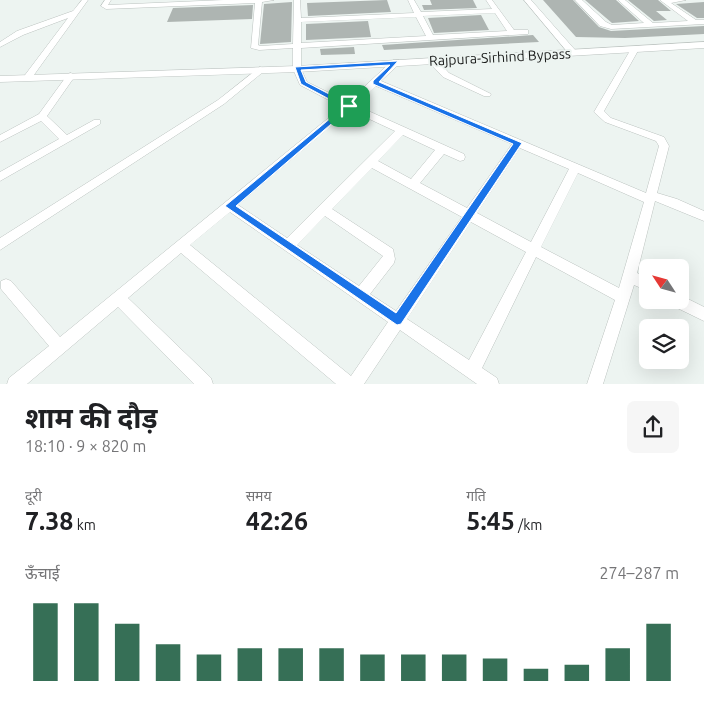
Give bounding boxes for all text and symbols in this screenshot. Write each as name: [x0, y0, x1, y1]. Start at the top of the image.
street label: Rajpura-Sirhind Bypass: [429, 45, 571, 69]
pin: [328, 85, 370, 127]
icon: arrive: [335, 92, 363, 120]
north arrow: [639, 259, 689, 309]
map controls: [639, 259, 689, 369]
button: layers: [639, 319, 689, 369]
button: share: [627, 401, 679, 453]
text: शाम की दौड़: [25, 402, 157, 433]
text: 18:10 · 9 × 820 m: [25, 437, 146, 455]
text: दूरी: [25, 488, 42, 504]
text: समय: [246, 488, 272, 504]
text: गति: [466, 488, 486, 504]
text: 7.38: [25, 507, 73, 535]
text: 42:26: [246, 507, 308, 535]
text: 5:45: [466, 507, 515, 535]
text: km: [73, 517, 96, 533]
text: /km: [515, 517, 542, 533]
text: ऊँचाई: [25, 564, 60, 582]
text: 274–287 m: [599, 564, 679, 582]

